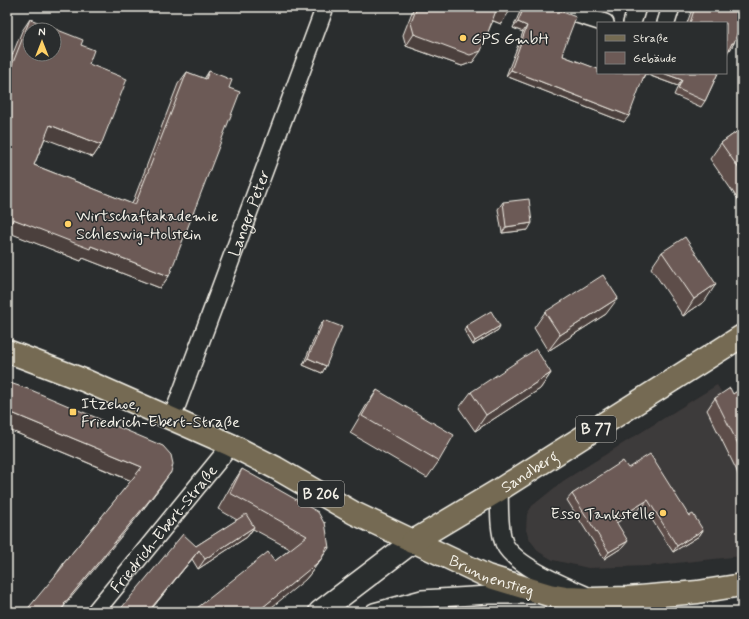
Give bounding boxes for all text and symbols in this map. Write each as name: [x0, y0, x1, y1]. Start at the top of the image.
north arrow: [22, 22, 62, 62]
legend: [597, 22, 727, 74]
text: N: [38, 26, 46, 40]
place label: GPS GmbH: [471, 29, 549, 50]
text: Straße: [633, 31, 668, 47]
marker: GPS GmbH: [458, 33, 468, 43]
text: Gebäude: [633, 51, 676, 67]
street label: Langer Peter: [224, 167, 276, 259]
place label: Wirtschaftakademie Schleswig-Holstein: [76, 206, 219, 245]
marker: Wirtschaftakademie Schleswig-Holstein: [63, 219, 73, 229]
place label: Itzehoe, Friedrich-Ebert-Straße: [81, 394, 240, 433]
marker: Itzehoe, Friedrich-Ebert-Straße: [68, 407, 78, 417]
road number: B 77: [576, 416, 616, 442]
street label: Sandberg: [497, 446, 563, 498]
street label: Friedrich-Ebert-Straße: [106, 461, 223, 598]
road number: B 206: [298, 481, 344, 507]
place label: Esso Tankstelle: [551, 504, 655, 525]
marker: Esso Tankstelle: [658, 508, 668, 518]
street label: Brunnenstieg: [445, 551, 537, 602]

